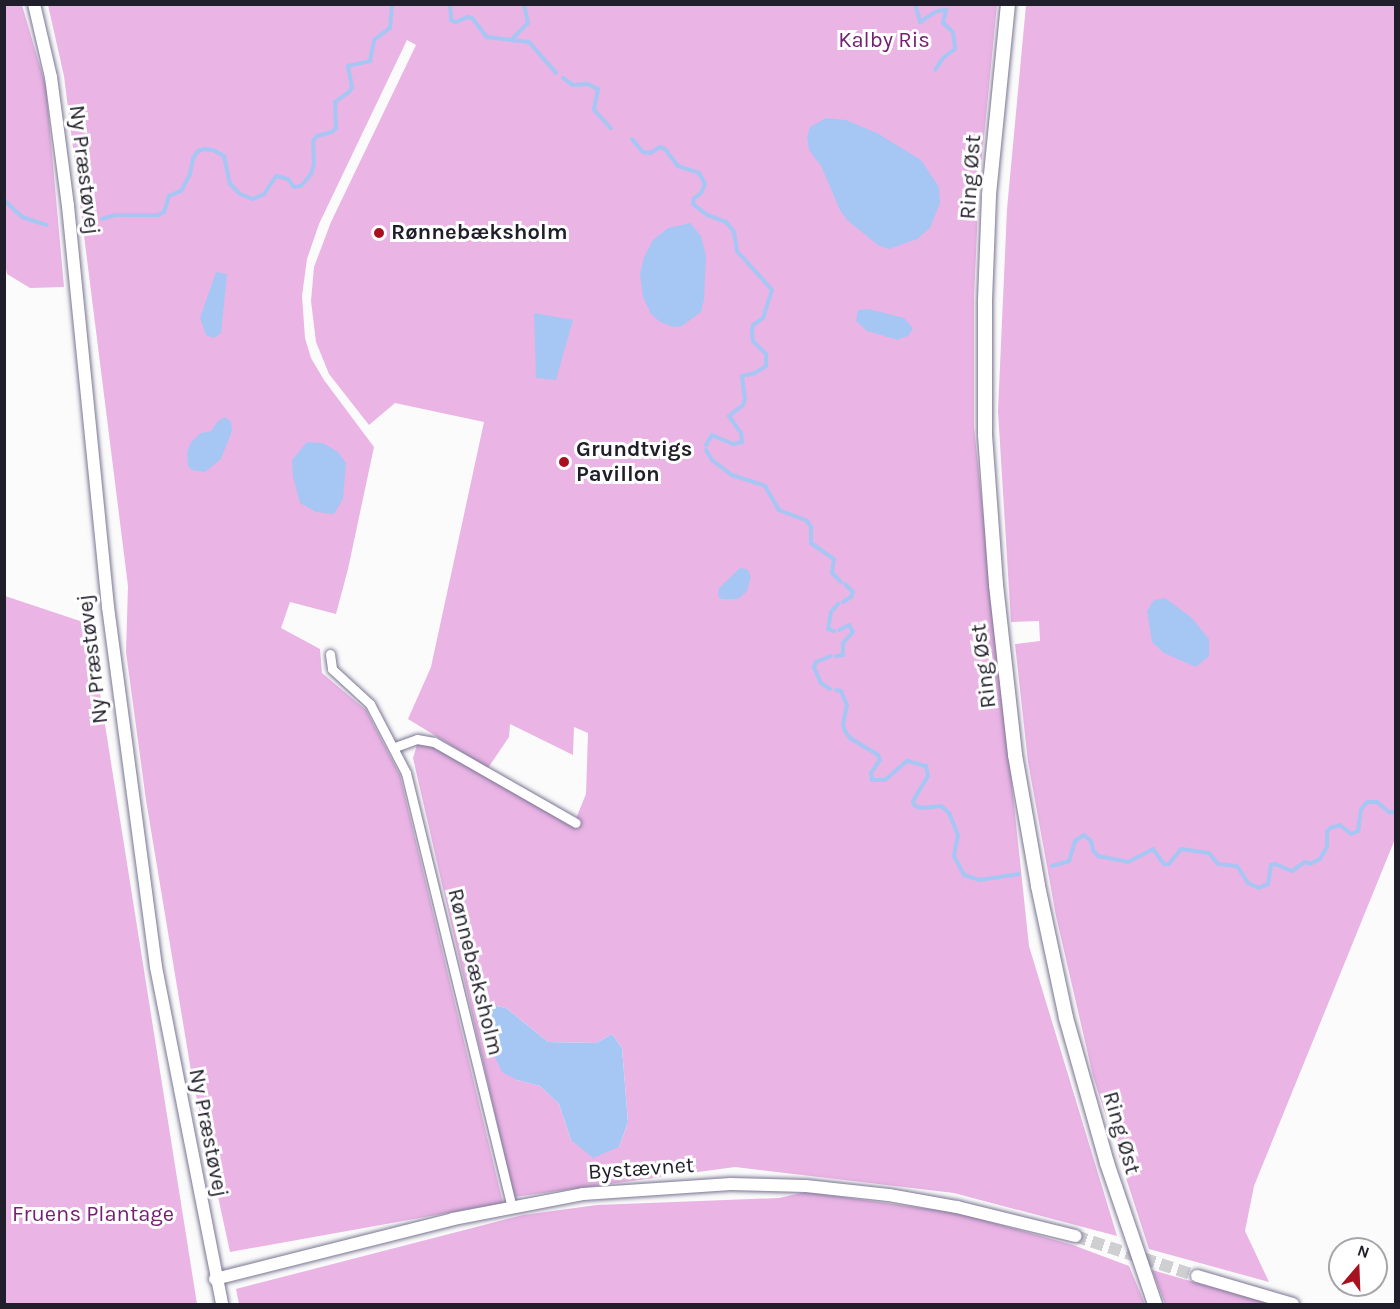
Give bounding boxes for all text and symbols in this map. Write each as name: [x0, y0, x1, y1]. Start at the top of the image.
park label: Kalby Ris: [838, 28, 930, 54]
street label: Ny Præstøvej: [63, 104, 105, 236]
street label: Ring Øst: [955, 134, 987, 220]
place label: Rønnebæksholm: [391, 220, 568, 246]
marker: Rønnebæksholm: [372, 226, 386, 240]
place label: Grundtvigs Pavillon: [576, 436, 692, 488]
marker: Grundtvigs Pavillon: [557, 455, 571, 469]
street label: Ny Præstøvej: [72, 593, 114, 725]
street label: Ring Øst: [966, 622, 1002, 710]
street label: Rønnebæksholm: [442, 886, 508, 1058]
street label: Ny Præstøvej: [183, 1066, 233, 1200]
street label: Ring Øst: [1097, 1089, 1145, 1177]
street label: Bystævnet: [587, 1152, 695, 1186]
park label: Fruens Plantage: [12, 1202, 174, 1228]
north arrow: [1328, 1237, 1388, 1297]
text: N: [1355, 1241, 1372, 1262]

